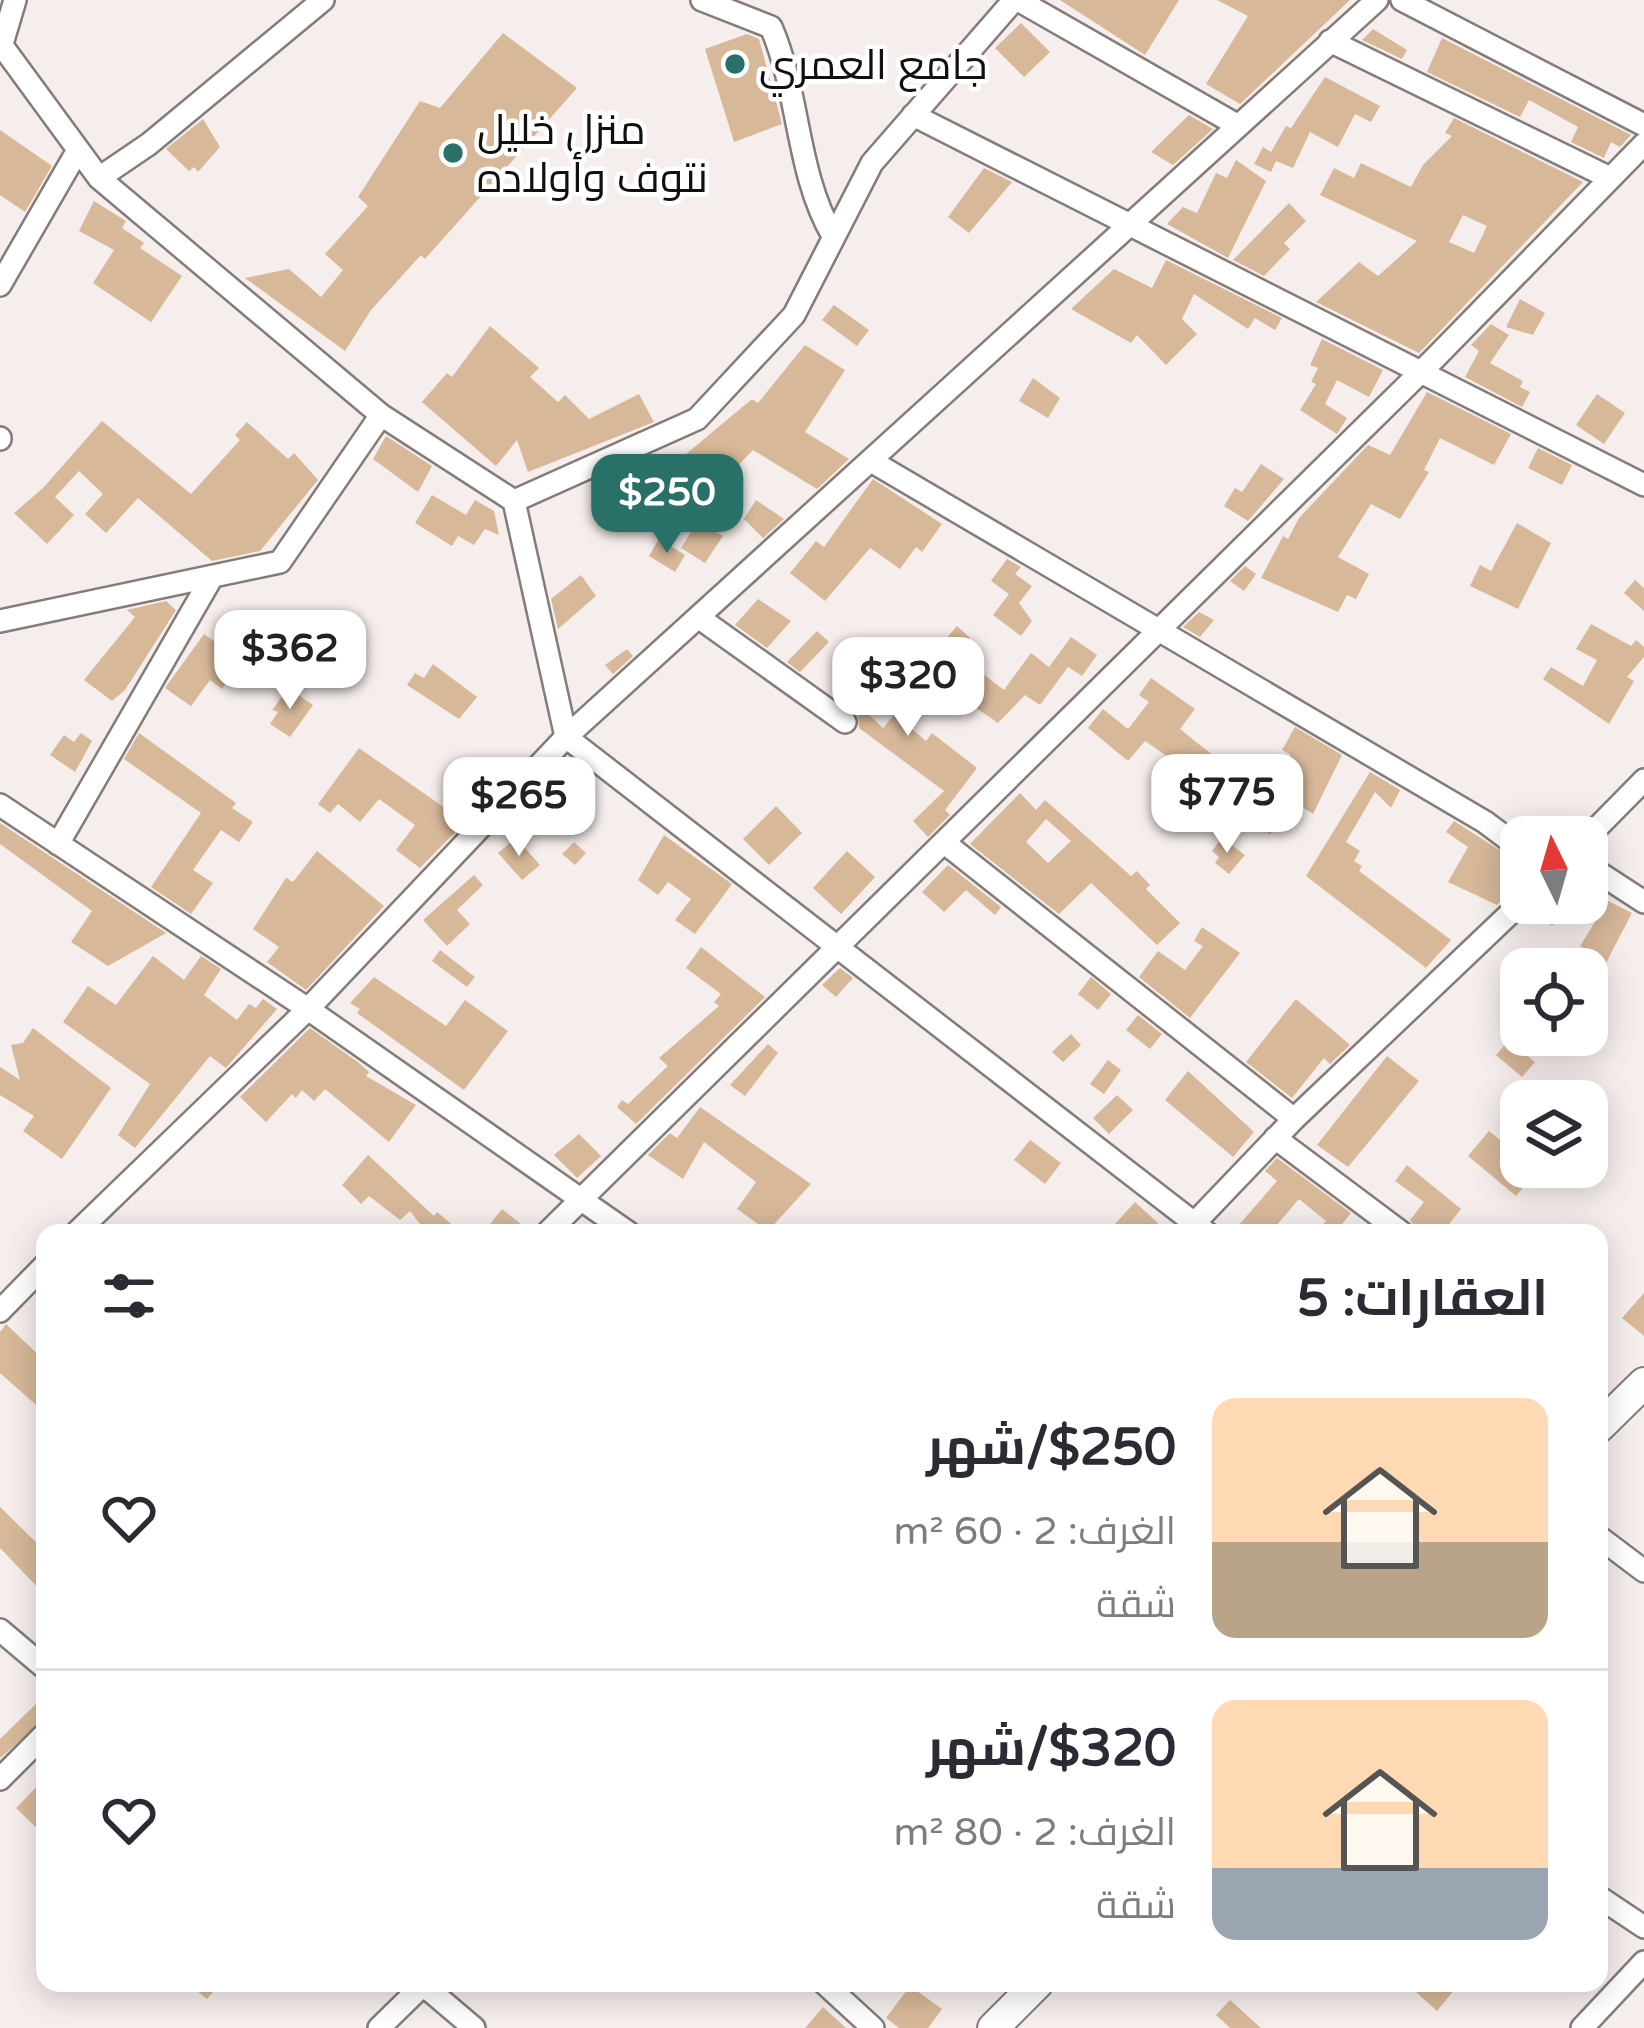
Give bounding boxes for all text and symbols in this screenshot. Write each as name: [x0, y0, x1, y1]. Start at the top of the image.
place label: جامع العمري: [759, 40, 987, 97]
marker: جامع العمري: [722, 51, 748, 77]
place label: منزل خليل نتوف وأولاده: [477, 105, 708, 204]
marker: منزل خليل نتوف وأولاده: [440, 140, 466, 166]
pin: $250: [596, 454, 738, 556]
text: $250: [618, 469, 716, 516]
pin: $362: [219, 610, 361, 712]
text: $362: [241, 625, 339, 672]
pin: $320: [837, 637, 979, 739]
text: $320: [859, 652, 957, 699]
pin: $775: [1156, 754, 1298, 856]
pin: $265: [448, 757, 590, 859]
text: $775: [1178, 769, 1276, 816]
text: $265: [470, 772, 568, 819]
north arrow: [1500, 816, 1608, 924]
map controls: [1500, 816, 1608, 1188]
button: locate: [1500, 948, 1608, 1056]
button: layers: [1500, 1080, 1608, 1188]
icon: filters: [96, 1263, 162, 1329]
text: العقارات: 5: [1297, 1268, 1548, 1330]
text: $250/شهر: [926, 1417, 1176, 1479]
icon: home: [1308, 1446, 1452, 1590]
icon: heart: [96, 1485, 162, 1551]
text: الغرف: 2 · 60 m²: [893, 1508, 1176, 1555]
text: شقة: [1096, 1581, 1176, 1628]
text: $320/شهر: [926, 1718, 1176, 1780]
icon: home: [1308, 1748, 1452, 1892]
icon: heart: [96, 1787, 162, 1853]
text: الغرف: 2 · 80 m²: [893, 1809, 1176, 1856]
text: شقة: [1096, 1882, 1176, 1929]

